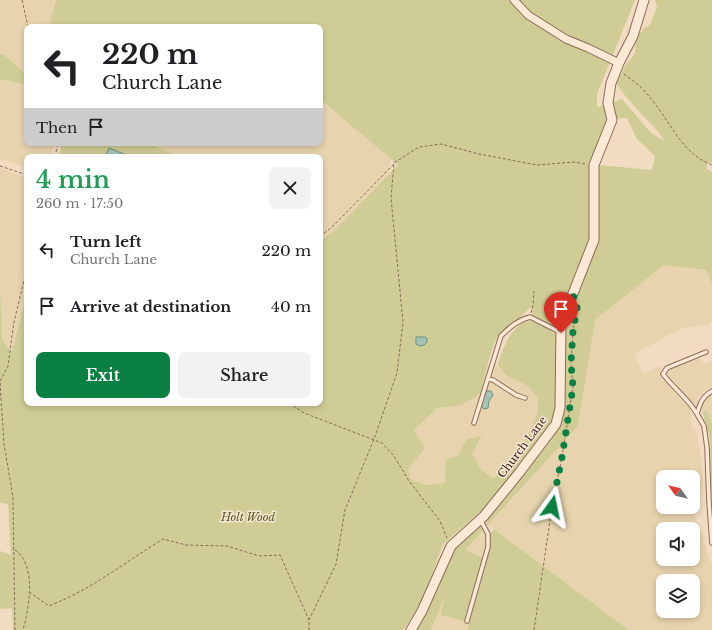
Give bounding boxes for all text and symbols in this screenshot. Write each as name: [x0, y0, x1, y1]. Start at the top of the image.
text: 220 m: [102, 37, 198, 72]
icon: left: [36, 40, 88, 92]
text: Church Lane: [102, 72, 222, 94]
icon: arrive: [85, 116, 107, 138]
text: Then: [36, 118, 77, 137]
text: 4 min: [36, 165, 110, 194]
button: close: [269, 167, 311, 209]
text: 260 m · 17:50: [36, 195, 123, 212]
text: Turn left: [70, 232, 141, 251]
icon: left: [36, 239, 58, 261]
text: 220 m: [261, 241, 311, 260]
text: Church Lane: [70, 251, 157, 268]
pin: [544, 292, 578, 333]
icon: arrive: [36, 295, 58, 317]
text: Arrive at destination: [70, 297, 231, 316]
text: 40 m: [271, 297, 311, 316]
icon: arrive: [550, 298, 572, 320]
button: Exit: [36, 352, 170, 398]
button: Share: [178, 352, 311, 398]
street label: Church Lane: [494, 413, 550, 481]
north arrow: [656, 470, 700, 514]
map controls: [656, 470, 700, 618]
position arrow: [531, 486, 573, 528]
park label: Holt Wood: [220, 510, 275, 524]
button: sound: [656, 522, 700, 566]
button: layers: [656, 574, 700, 618]

